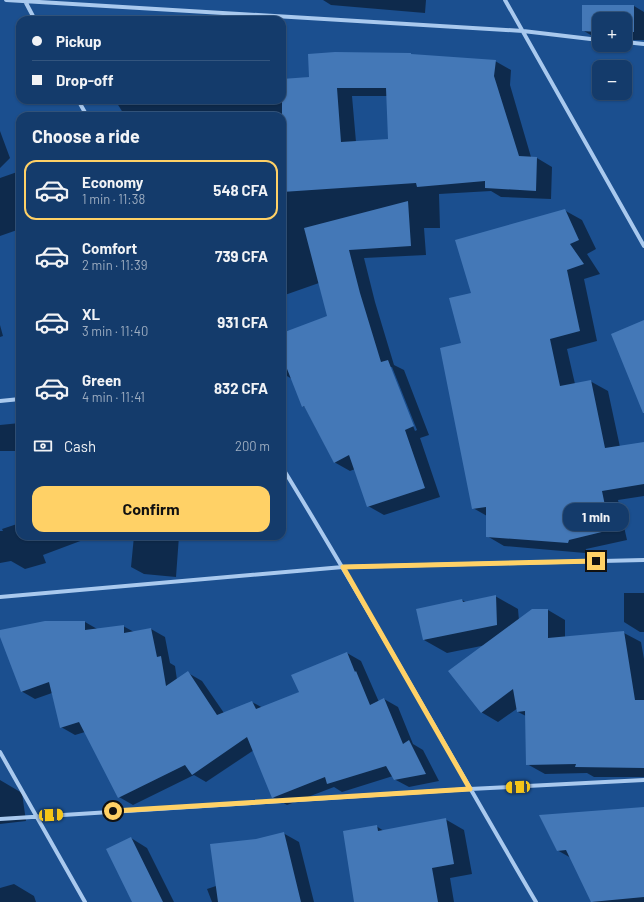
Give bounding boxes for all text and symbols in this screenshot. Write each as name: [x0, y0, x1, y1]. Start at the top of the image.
map controls: [592, 12, 632, 100]
button: +: [592, 12, 632, 52]
text: Pickup: [56, 32, 102, 50]
button: −: [592, 60, 632, 100]
text: Drop-off: [56, 71, 114, 89]
text: Choose a ride: [32, 125, 140, 147]
icon: car: [34, 172, 70, 208]
text: Economy: [82, 173, 143, 191]
text: 548 CFA: [213, 181, 268, 199]
text: 1 min · 11:38: [82, 191, 145, 207]
icon: car: [34, 238, 70, 274]
text: Comfort: [82, 239, 137, 257]
text: 739 CFA: [215, 247, 268, 265]
text: 2 min · 11:39: [82, 257, 148, 273]
icon: car: [34, 304, 70, 340]
text: XL: [82, 305, 100, 323]
text: 931 CFA: [217, 313, 268, 331]
text: 3 min · 11:40: [82, 323, 148, 339]
icon: car: [34, 370, 70, 406]
text: Green: [82, 371, 121, 389]
text: 832 CFA: [214, 379, 268, 397]
text: 4 min · 11:41: [82, 389, 145, 405]
icon: cash: [32, 435, 54, 457]
text: Cash: [64, 437, 96, 455]
text: 200 m: [235, 438, 270, 454]
button: Confirm: [32, 486, 270, 532]
callout: 1 min: [563, 503, 629, 531]
text: 1 min: [582, 509, 610, 525]
route end: [587, 552, 605, 570]
car: [506, 780, 530, 794]
route start: [104, 802, 122, 820]
car: [39, 808, 63, 822]

